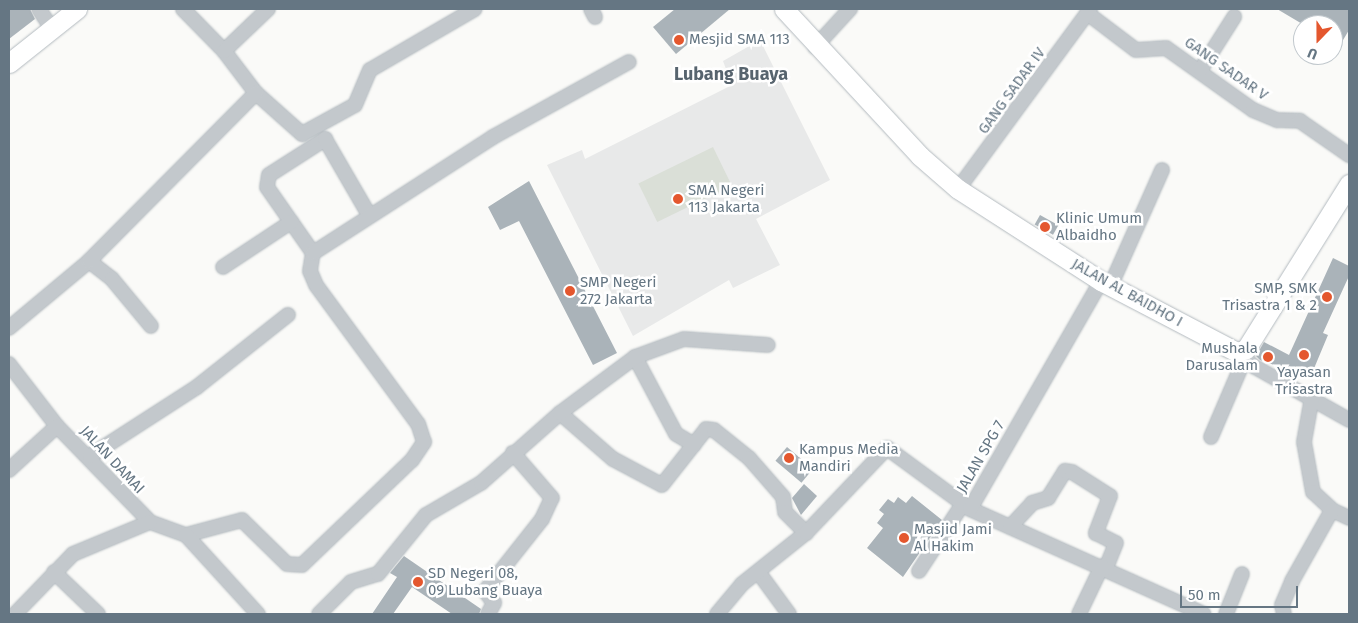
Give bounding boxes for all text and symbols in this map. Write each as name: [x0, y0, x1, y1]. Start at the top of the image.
north arrow: [1293, 15, 1343, 65]
place label: Mesjid SMA 113: [689, 31, 790, 49]
marker: Mesjid SMA 113: [673, 34, 685, 46]
street label: GANG SADAR V: [1181, 34, 1271, 104]
street label: GANG SADAR IV: [975, 44, 1049, 138]
text: U: [1305, 44, 1320, 63]
district label: Lubang Buaya: [674, 63, 788, 85]
place label: SMA Negeri 113 Jakarta: [688, 181, 764, 216]
marker: SMA Negeri 113 Jakarta: [672, 193, 684, 205]
place label: Klinic Umum Albaidho: [1056, 209, 1142, 244]
marker: Klinic Umum Albaidho: [1038, 220, 1052, 234]
street label: JALAN AL BAIDHO I: [1068, 255, 1186, 331]
place label: SMP Negeri 272 Jakarta: [580, 273, 657, 308]
place label: SMP, SMK Trisastra 1 & 2: [1222, 279, 1317, 314]
marker: SMP Negeri 272 Jakarta: [564, 285, 576, 297]
marker: SMP, SMK Trisastra 1 & 2: [1321, 291, 1333, 303]
place label: Mushala Darusalam: [1186, 339, 1258, 374]
marker: Yayasan Trisastra: [1298, 349, 1310, 361]
marker: Mushala Darusalam: [1262, 351, 1274, 363]
place label: Yayasan Trisastra: [1275, 363, 1333, 398]
street label: JALAN SPG 7: [953, 418, 1009, 496]
street label: JALAN DAMAI: [76, 422, 148, 498]
place label: Kampus Media Mandiri: [799, 440, 899, 475]
marker: Kampus Media Mandiri: [783, 452, 795, 464]
place label: Masjid Jami Al Hakim: [914, 520, 992, 555]
marker: Masjid Jami Al Hakim: [898, 532, 910, 544]
place label: SD Negeri 08, 09 Lubang Buaya: [428, 564, 543, 599]
marker: SD Negeri 08, 09 Lubang Buaya: [412, 576, 424, 588]
scale bar: [1183, 576, 1300, 608]
text: 50 m: [1188, 586, 1221, 604]

